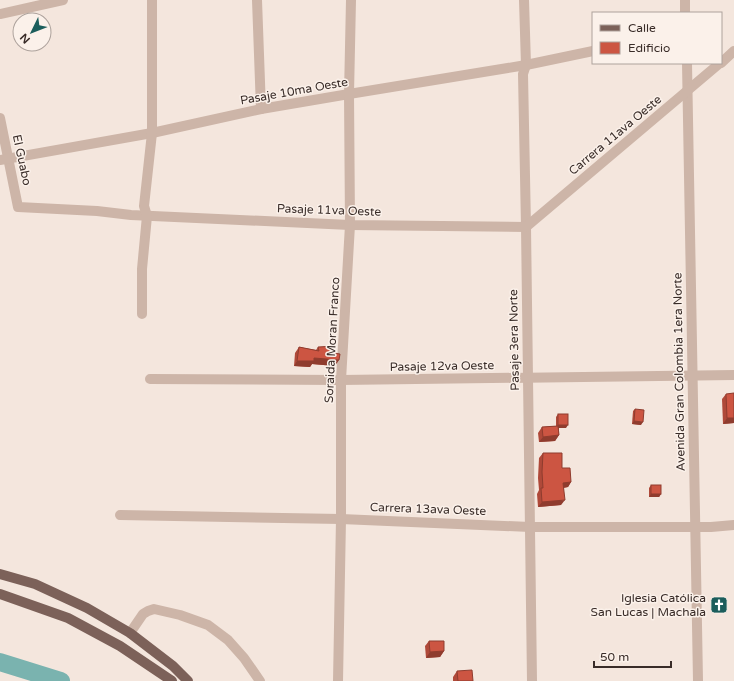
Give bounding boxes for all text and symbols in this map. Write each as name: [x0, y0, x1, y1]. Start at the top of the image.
north arrow: [12, 12, 52, 52]
legend: [592, 12, 722, 64]
text: Calle: [628, 21, 656, 35]
text: N: [17, 31, 33, 46]
text: Edificio: [628, 41, 670, 55]
street label: Pasaje 10ma Oeste: [239, 75, 349, 107]
street label: Carrera 11ava Oeste: [566, 92, 664, 178]
street label: El Guabo: [10, 133, 34, 187]
street label: Pasaje 11va Oeste: [277, 201, 382, 219]
street label: Avenida Gran Colombia 1era Norte: [670, 272, 688, 472]
street label: Soraida Moran Franco: [322, 277, 342, 403]
street label: Pasaje 3era Norte: [506, 289, 522, 391]
street label: Pasaje 12va Oeste: [390, 358, 495, 374]
street label: Carrera 13ava Oeste: [370, 500, 487, 518]
place label: Iglesia Católica San Lucas | Machala: [591, 591, 706, 619]
church icon: Iglesia Católica San Lucas | Machala: [709, 595, 729, 615]
scale bar: [594, 643, 671, 669]
text: 50 m: [600, 650, 629, 664]

